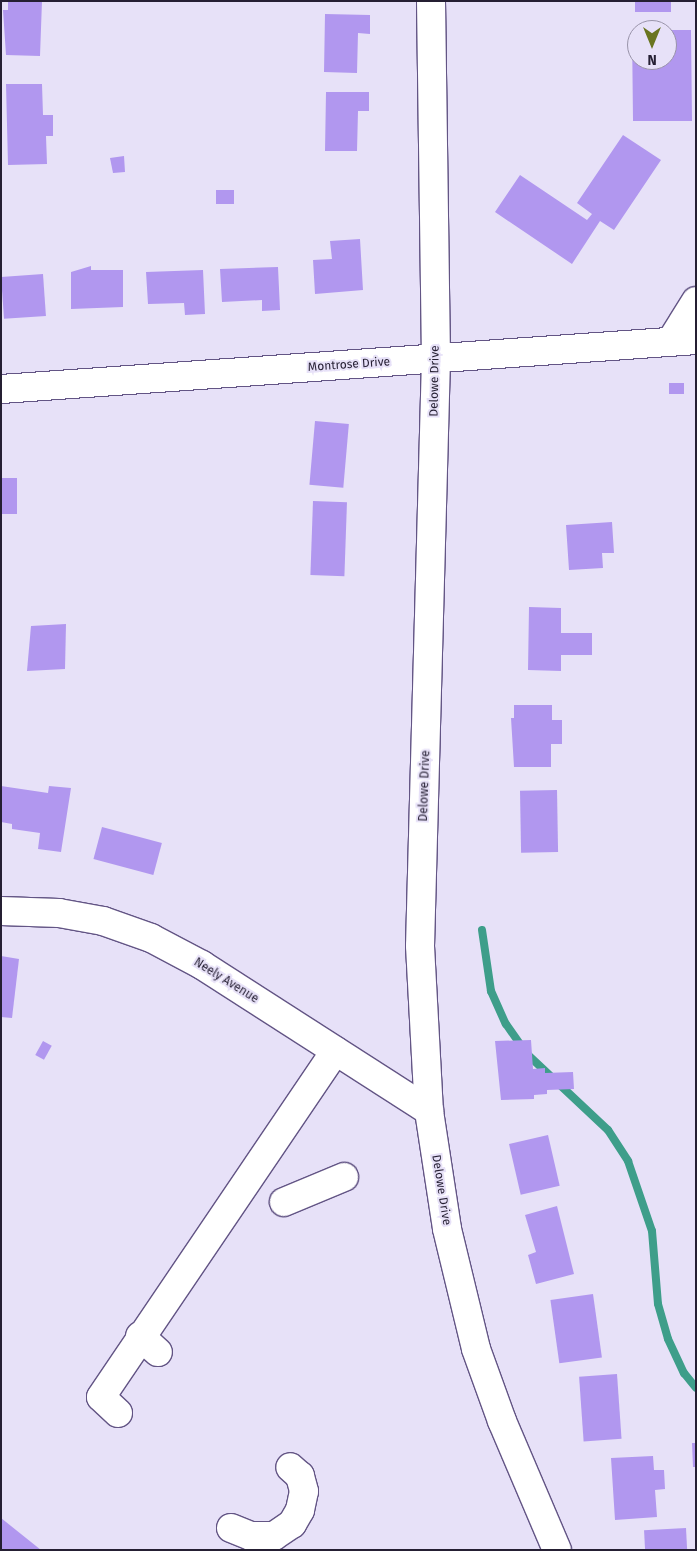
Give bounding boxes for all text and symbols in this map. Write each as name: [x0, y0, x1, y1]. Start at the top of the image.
north arrow: [627, 20, 677, 70]
text: N: [647, 51, 657, 68]
street label: Delowe Drive: [427, 345, 443, 417]
street label: Montrose Drive: [307, 355, 391, 375]
street label: Delowe Drive: [417, 750, 433, 822]
street label: Neely Avenue: [191, 955, 261, 1007]
street label: Delowe Drive: [428, 1154, 454, 1226]

